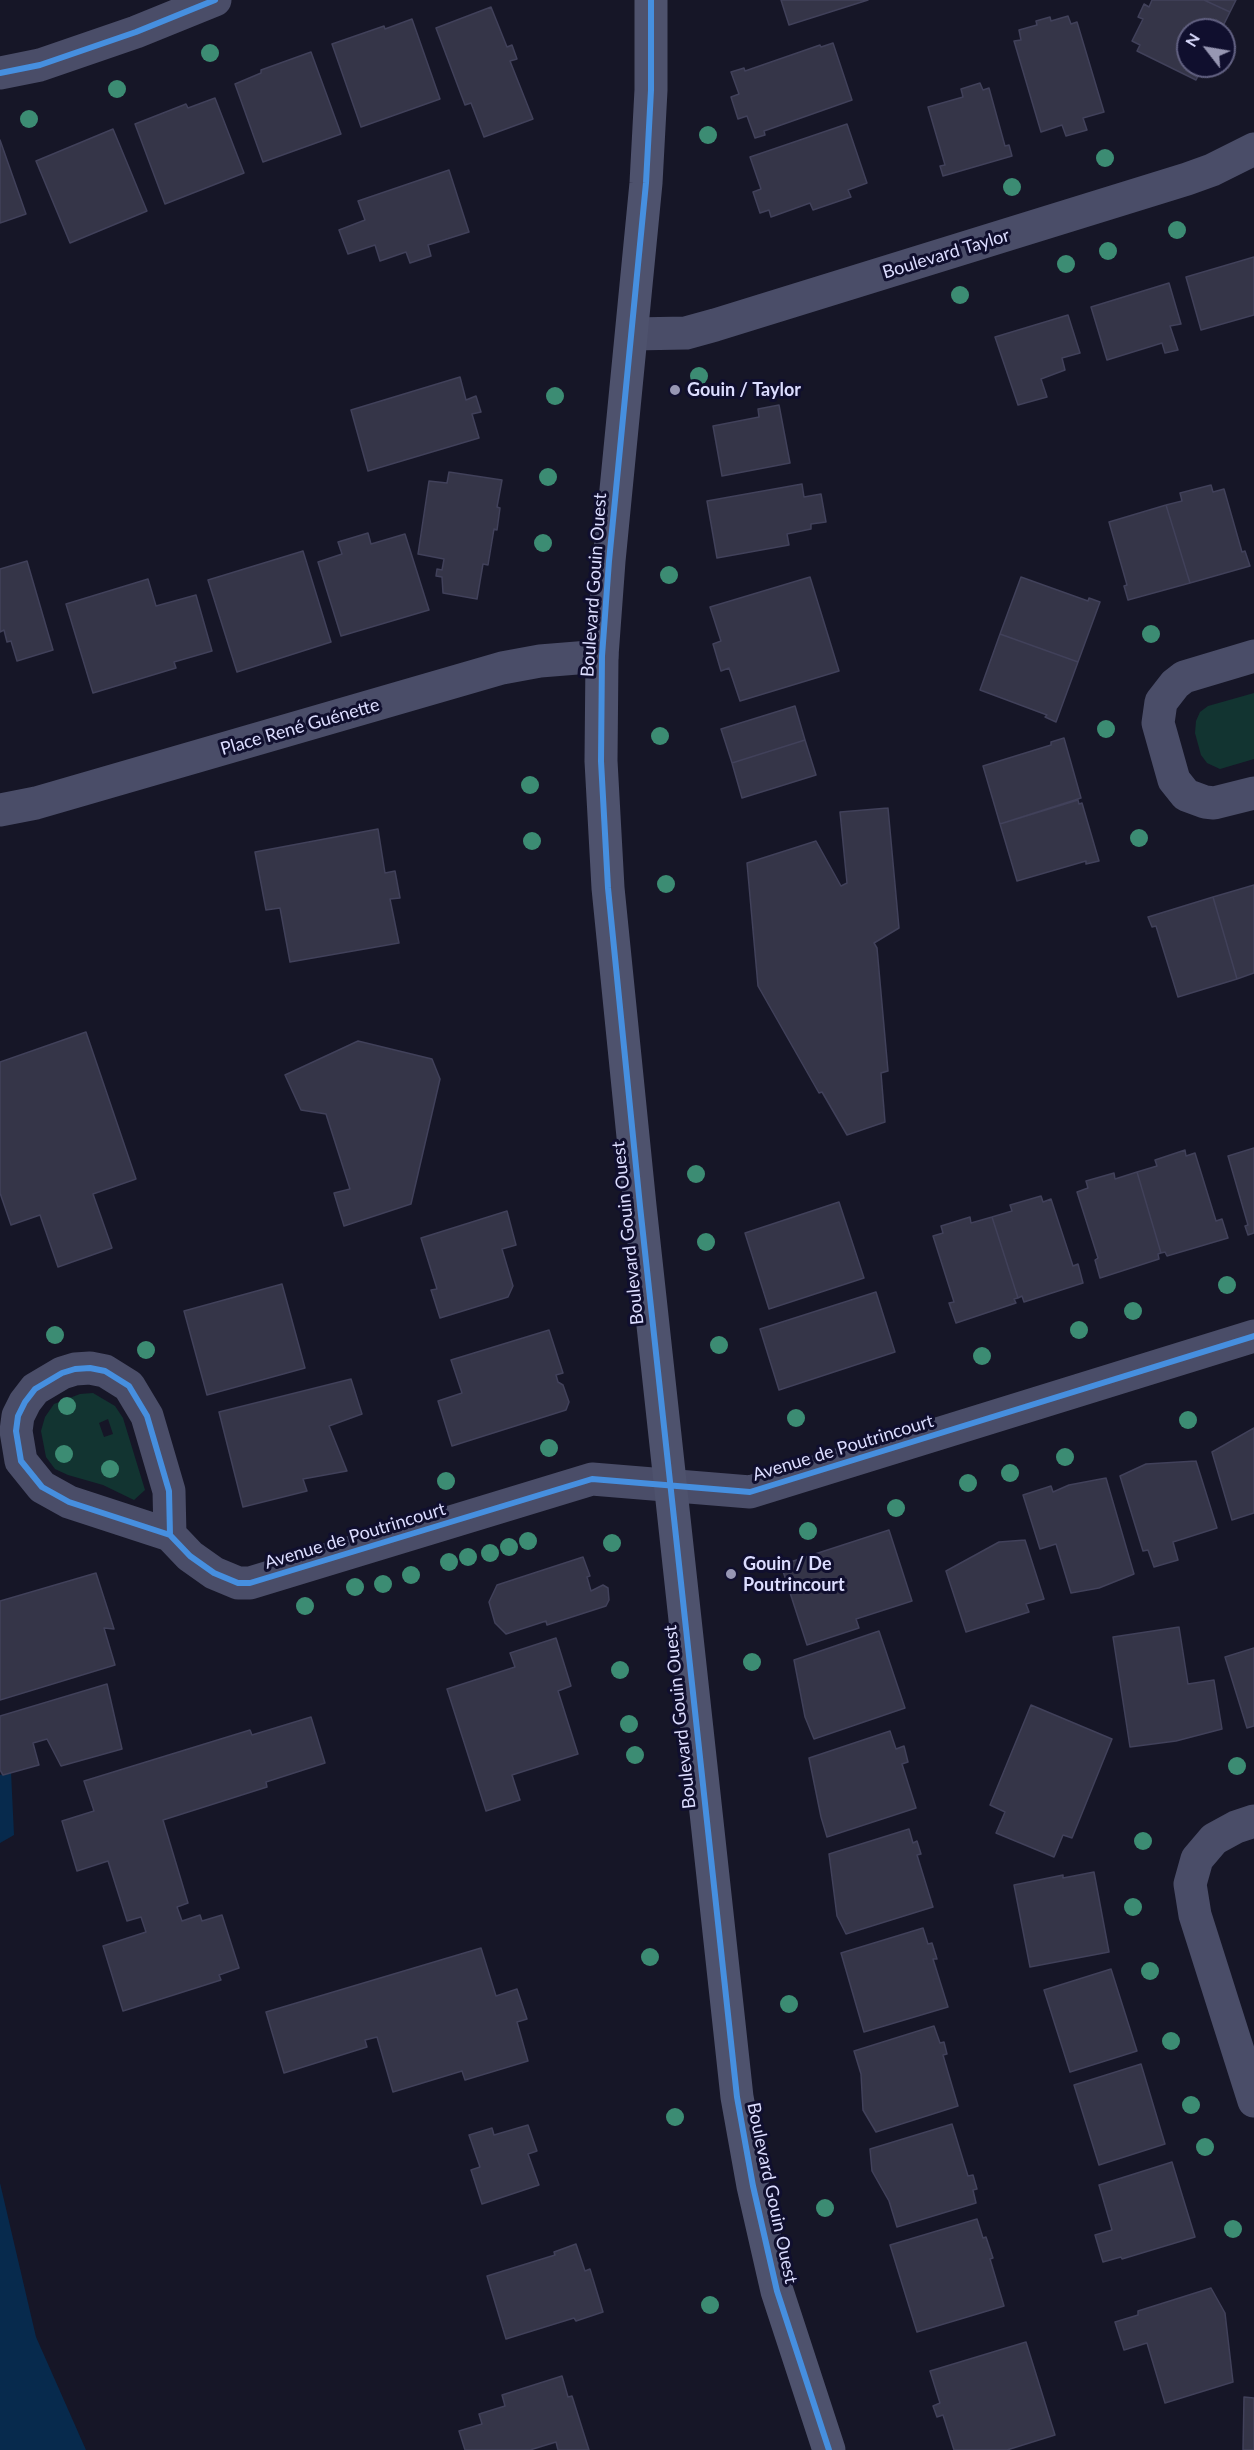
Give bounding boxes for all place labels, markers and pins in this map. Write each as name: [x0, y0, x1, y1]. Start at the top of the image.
place label: Gouin / Taylor: [687, 379, 801, 401]
marker: Gouin / Taylor: [668, 383, 682, 397]
place label: Gouin / De Poutrincourt: [743, 1553, 845, 1596]
marker: Gouin / De Poutrincourt: [724, 1567, 738, 1581]

